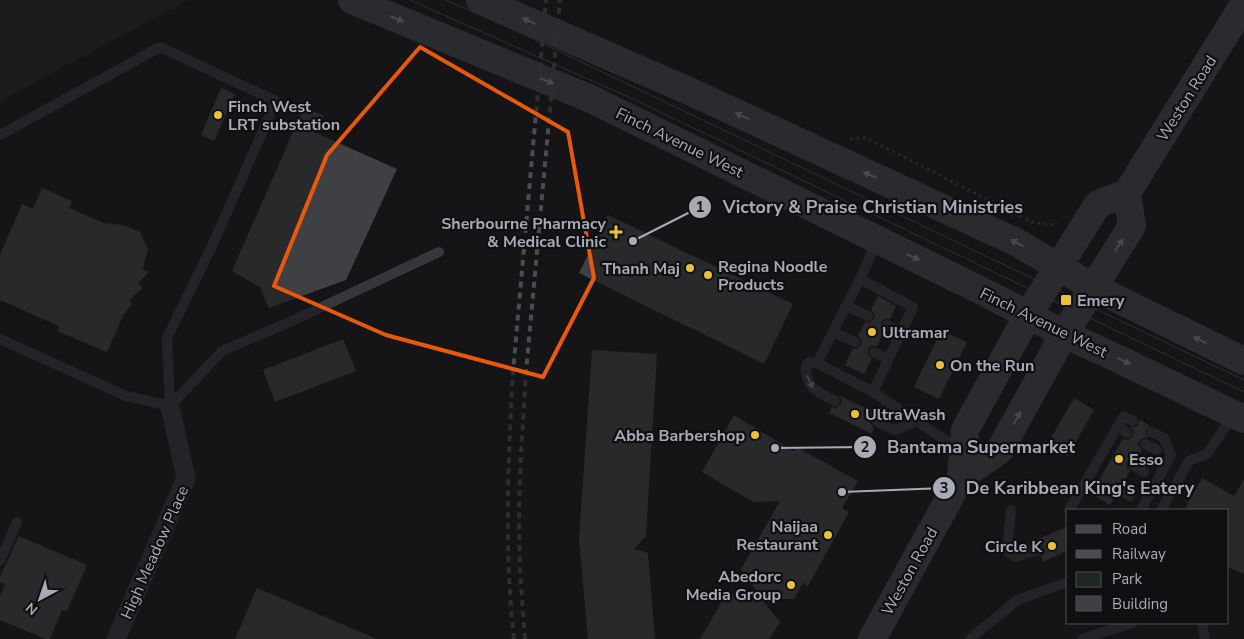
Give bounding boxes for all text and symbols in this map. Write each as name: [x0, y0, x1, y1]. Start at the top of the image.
one-way arrow: [390, 15, 404, 23]
one-way arrow: [522, 17, 536, 25]
street label: Weston Road: [1152, 51, 1222, 146]
one-way arrow: [540, 77, 554, 85]
place label: Finch West LRT substation: [228, 96, 340, 136]
street label: Finch Avenue West: [612, 103, 747, 183]
marker: Finch West LRT substation: [212, 109, 224, 121]
one-way arrow: [734, 112, 749, 120]
one-way arrow: [863, 170, 877, 178]
callout: Victory & Praise Christian Ministries: [687, 190, 1033, 223]
text: Victory & Praise Christian Ministries: [722, 195, 1023, 219]
text: 1: [695, 197, 705, 217]
place label: Sherbourne Pharmacy & Medical Clinic: [441, 213, 607, 253]
marker: Sherbourne Pharmacy & Medical Clinic: [610, 226, 622, 238]
one-way arrow: [1010, 239, 1025, 247]
one-way arrow: [1114, 239, 1124, 252]
one-way arrow: [905, 253, 920, 261]
place label: Regina Noodle Products: [718, 256, 828, 296]
place label: Thanh Maj: [602, 258, 680, 280]
marker: Thanh Maj: [684, 262, 696, 274]
marker: Regina Noodle Products: [702, 269, 714, 281]
street label: Finch Avenue West: [976, 283, 1111, 363]
place label: Emery: [1077, 290, 1125, 312]
marker: Emery: [1059, 293, 1073, 307]
place label: Ultramar: [882, 322, 950, 344]
marker: Ultramar: [866, 326, 878, 338]
one-way arrow: [1193, 336, 1207, 344]
place label: On the Run: [950, 355, 1034, 377]
one-way arrow: [1117, 358, 1131, 366]
marker: On the Run: [934, 359, 946, 371]
one-way arrow: [806, 375, 814, 390]
place label: UltraWash: [865, 404, 946, 426]
marker: UltraWash: [849, 408, 861, 420]
one-way arrow: [1013, 411, 1022, 425]
place label: Abba Barbershop: [614, 425, 745, 447]
marker: Abba Barbershop: [749, 429, 761, 441]
callout: Bantama Supermarket: [852, 430, 1086, 463]
text: Bantama Supermarket: [887, 435, 1075, 459]
text: 2: [860, 437, 870, 457]
place label: Esso: [1129, 449, 1163, 471]
marker: Esso: [1113, 453, 1125, 465]
callout: De Karibbean King's Eatery: [931, 471, 1205, 504]
text: De Karibbean King's Eatery: [966, 476, 1195, 500]
text: 3: [939, 478, 949, 498]
street label: High Meadow Place: [116, 482, 194, 623]
legend: [1066, 509, 1229, 624]
place label: Naijaa Restaurant: [736, 516, 819, 556]
text: Road: [1112, 519, 1147, 539]
street label: Weston Road: [877, 523, 943, 620]
marker: Naijaa Restaurant: [822, 529, 834, 541]
place label: Circle K: [985, 536, 1043, 558]
marker: Circle K: [1046, 540, 1058, 552]
text: Railway: [1112, 544, 1166, 564]
place label: Abedorc Media Group: [686, 566, 781, 606]
text: Park: [1112, 569, 1142, 589]
north arrow: [15, 574, 65, 624]
marker: Abedorc Media Group: [785, 579, 797, 591]
text: Building: [1112, 594, 1168, 614]
text: N: [22, 598, 42, 619]

